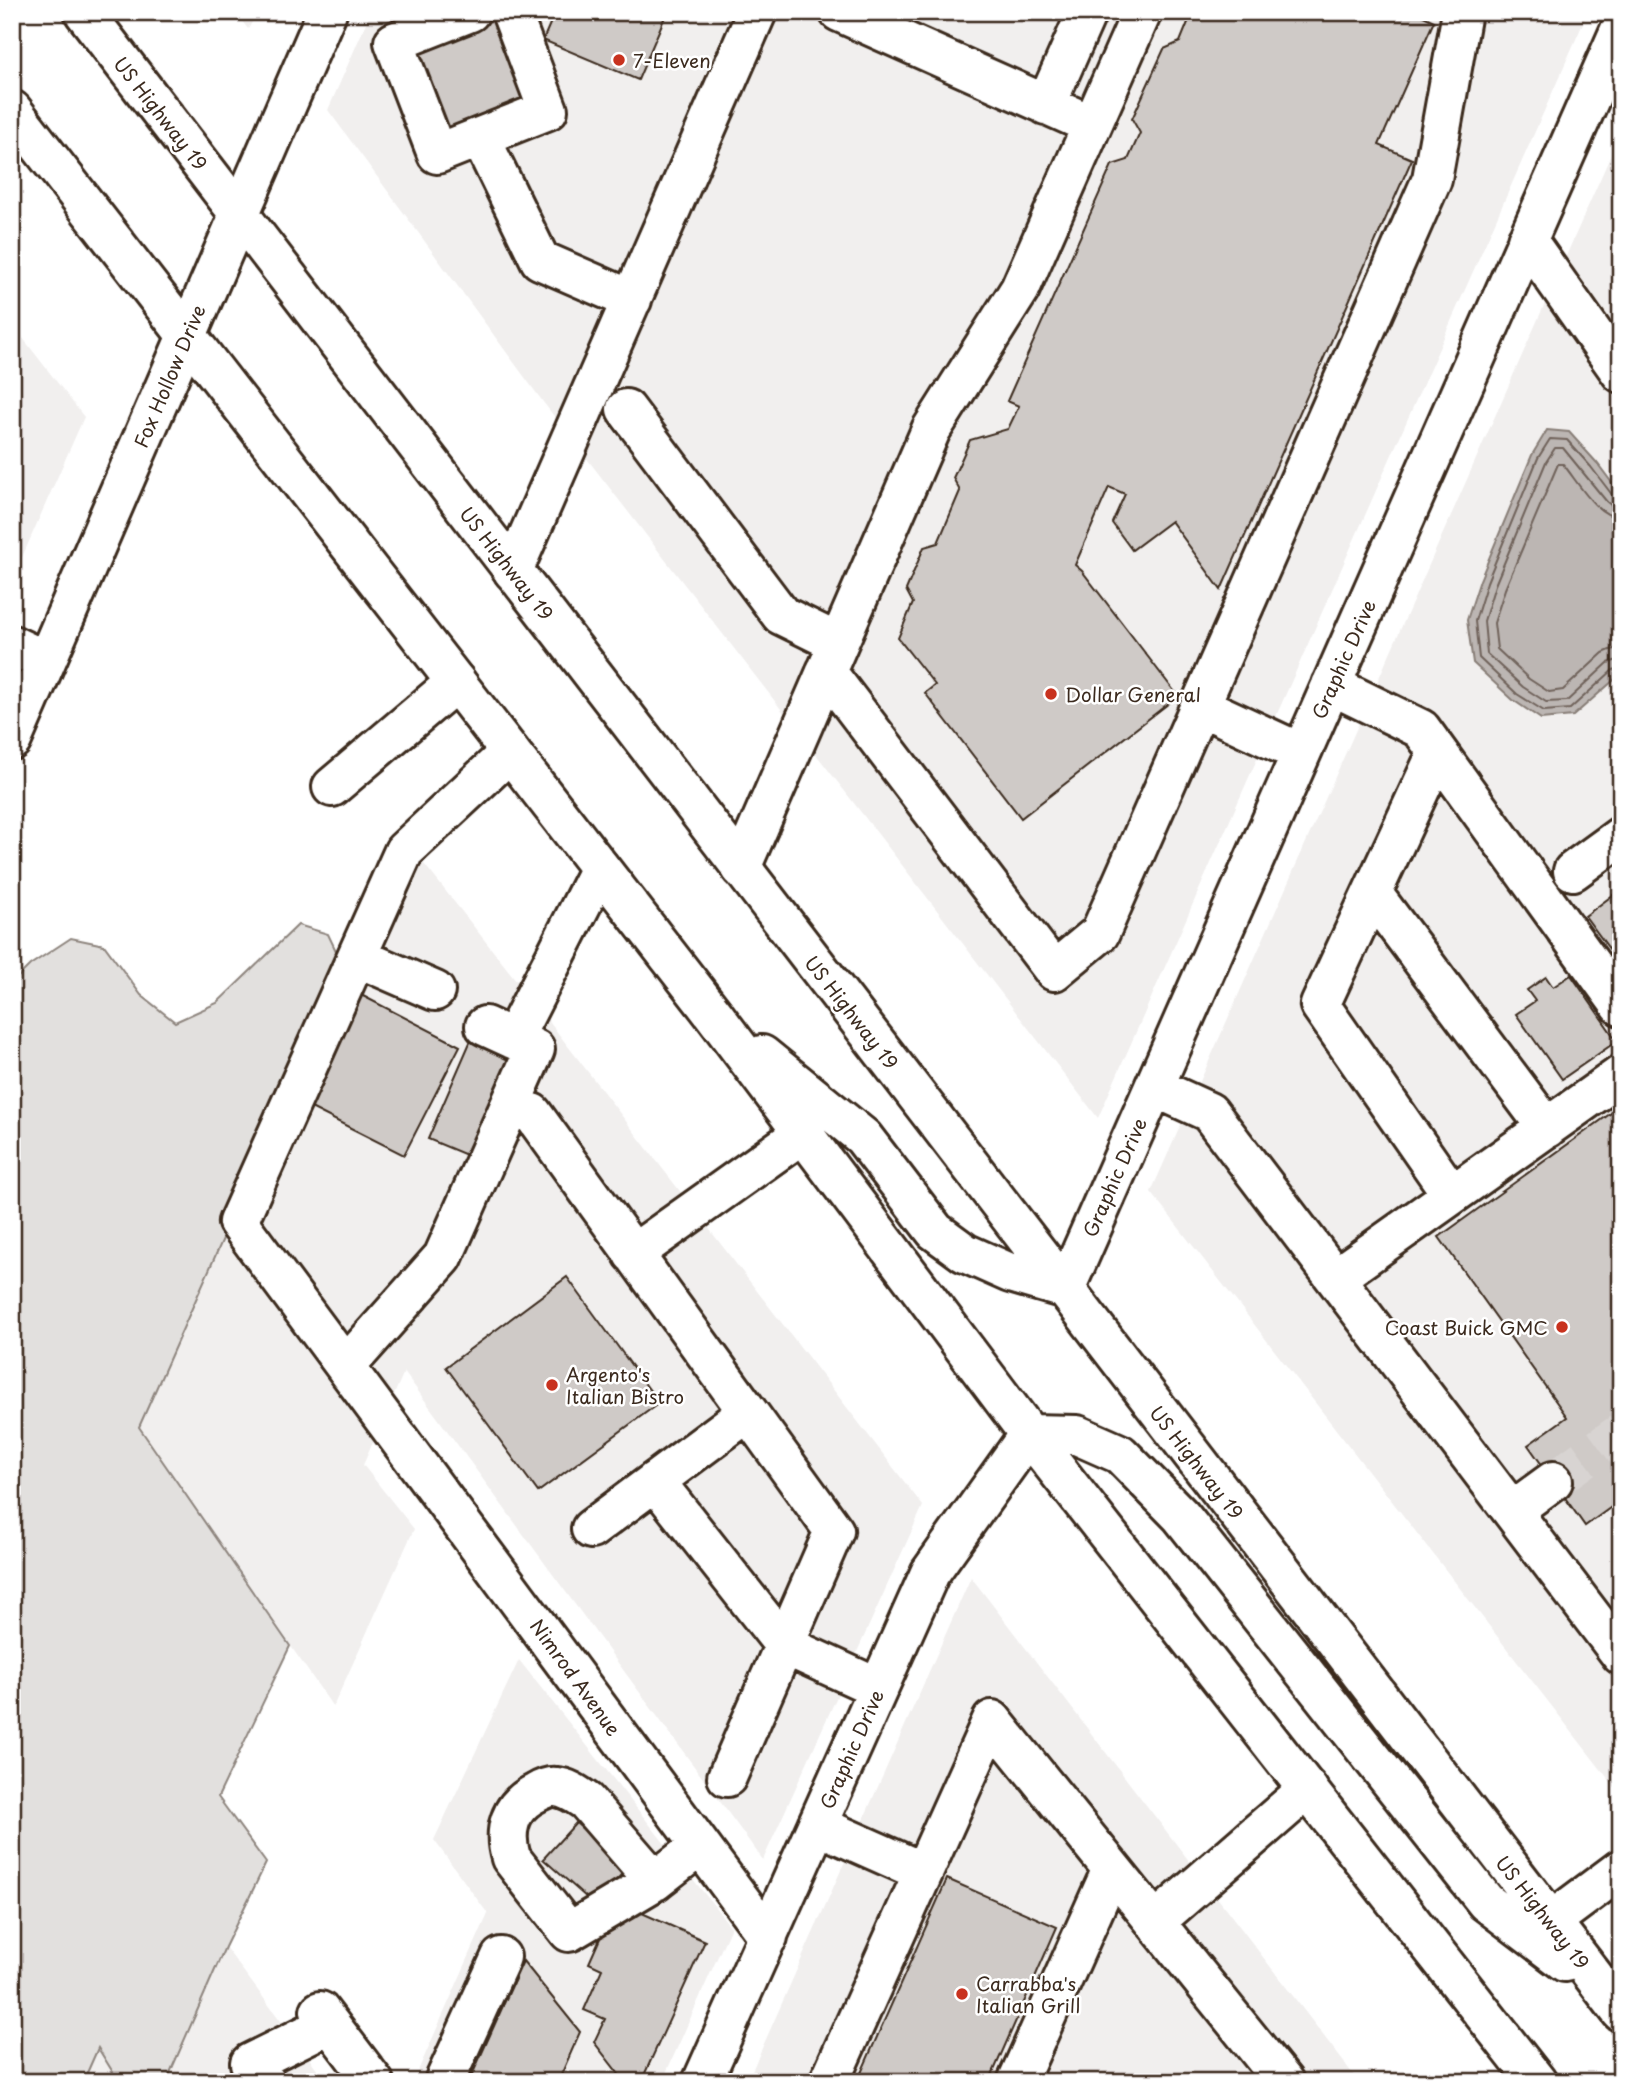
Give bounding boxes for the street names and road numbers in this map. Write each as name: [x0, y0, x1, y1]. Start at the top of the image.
street label: US Highway 19: [108, 50, 214, 176]
street label: Fox Hollow Drive: [126, 300, 212, 452]
street label: US Highway 19: [454, 500, 560, 626]
street label: Graphic Drive: [1304, 595, 1382, 723]
street label: US Highway 19: [799, 949, 905, 1075]
street label: Graphic Drive: [1075, 1113, 1153, 1241]
street label: US Highway 19: [1144, 1399, 1250, 1525]
street label: Nimrod Avenue: [524, 1613, 628, 1741]
street label: Graphic Drive: [812, 1685, 890, 1813]
street label: US Highway 19: [1490, 1849, 1596, 1975]

